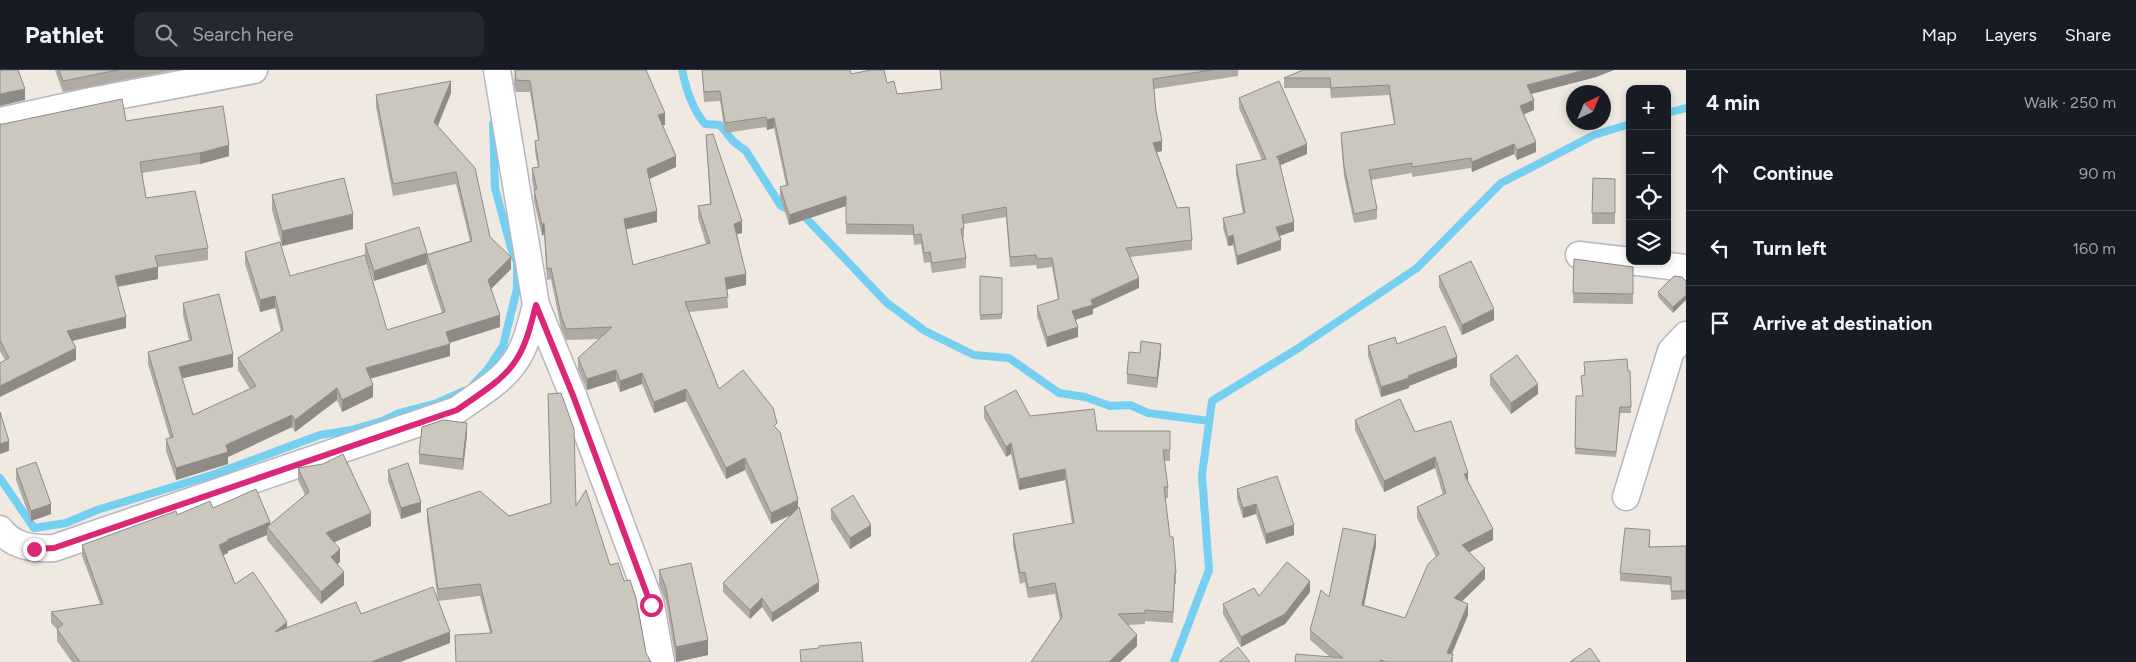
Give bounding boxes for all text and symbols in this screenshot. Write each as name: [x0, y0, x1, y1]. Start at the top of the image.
search box: [134, 12, 484, 57]
text: Pathlet: [25, 20, 104, 49]
icon: search: [152, 21, 180, 49]
text: Search here: [192, 23, 294, 46]
text: Map: [1922, 24, 1957, 46]
text: Layers: [1985, 24, 2037, 46]
text: Share: [2065, 24, 2111, 46]
north arrow: [1566, 85, 1611, 130]
map controls: [1626, 85, 1671, 265]
button: +: [1626, 85, 1671, 130]
text: 4 min: [1706, 90, 1760, 115]
text: Walk · 250 m: [2024, 93, 2116, 112]
button: −: [1626, 130, 1671, 175]
icon: ahead: [1706, 159, 1734, 187]
text: Continue: [1753, 162, 1833, 185]
text: 90 m: [2079, 164, 2116, 183]
button: locate: [1626, 175, 1671, 220]
button: layers: [1626, 220, 1671, 265]
icon: left: [1706, 234, 1734, 262]
text: Turn left: [1753, 237, 1827, 260]
text: 160 m: [2073, 239, 2116, 258]
icon: arrive: [1706, 309, 1734, 337]
text: Arrive at destination: [1753, 312, 1932, 335]
route end: [23, 538, 46, 561]
route start: [640, 594, 663, 617]

